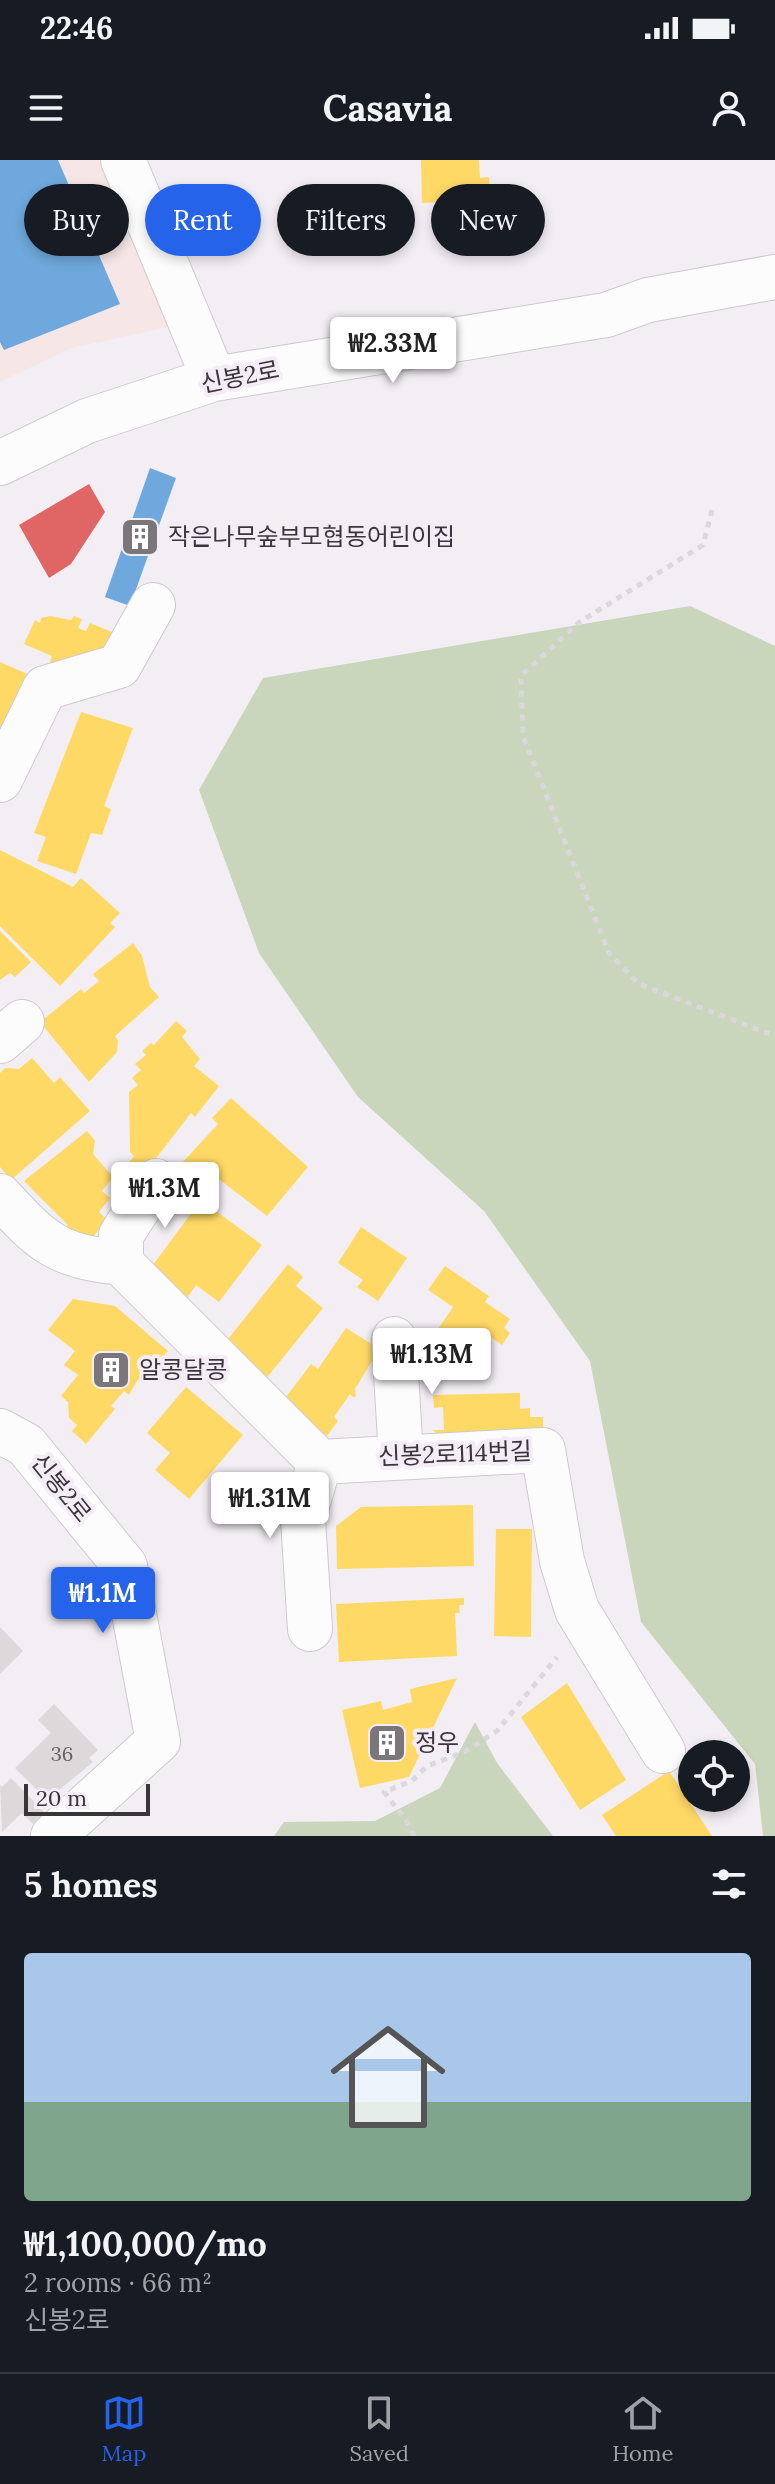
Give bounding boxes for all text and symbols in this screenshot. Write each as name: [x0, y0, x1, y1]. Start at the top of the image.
text: 22:46: [40, 9, 113, 47]
text: Casavia: [323, 85, 452, 131]
icon: menu: [24, 86, 68, 130]
icon: person: [707, 86, 751, 130]
chip: Buy: [24, 184, 129, 256]
chip: Rent: [145, 184, 261, 256]
chip: Filters: [277, 184, 415, 256]
chip: New: [431, 184, 545, 256]
pin: ₩2.33M: [328, 317, 458, 385]
text: ₩2.33M: [348, 326, 438, 359]
street label: 신봉2로: [198, 354, 282, 399]
building icon: 작은나무숲부모협동어린이집: [119, 516, 161, 558]
place label: 작은나무숲부모협동어린이집: [168, 521, 455, 552]
pin: ₩1.3M: [109, 1162, 221, 1230]
text: ₩1.3M: [129, 1171, 201, 1204]
pin: ₩1.13M: [367, 1328, 497, 1396]
text: ₩1.13M: [391, 1337, 473, 1370]
building icon: 알콩달콩: [90, 1349, 132, 1391]
place label: 알콩달콩: [139, 1354, 227, 1385]
street label: 신봉2로114번길: [378, 1435, 532, 1472]
street label: 신봉2로: [24, 1447, 98, 1528]
pin: ₩1.31M: [205, 1472, 335, 1540]
text: ₩1.31M: [229, 1481, 311, 1514]
pin: ₩1.1M: [47, 1567, 159, 1635]
text: ₩1.1M: [69, 1576, 137, 1609]
building icon: 정우: [366, 1722, 408, 1764]
place label: 정우: [415, 1727, 459, 1758]
map controls: [678, 1740, 750, 1812]
button: locate: [678, 1740, 750, 1812]
house number: 36: [51, 1741, 73, 1766]
scale bar: [24, 1780, 150, 1816]
text: 20 m: [36, 1784, 87, 1812]
icon: filters: [707, 1862, 751, 1906]
text: 5 homes: [24, 1863, 158, 1906]
icon: home: [316, 2005, 460, 2149]
text: ₩1,100,000/mo: [24, 2222, 267, 2265]
text: 2 rooms · 66 m²: [24, 2266, 212, 2299]
text: 신봉2로: [24, 2303, 110, 2336]
tab: Map: [102, 2391, 146, 2467]
tab: Saved: [349, 2391, 409, 2467]
tab: Home: [612, 2391, 673, 2467]

